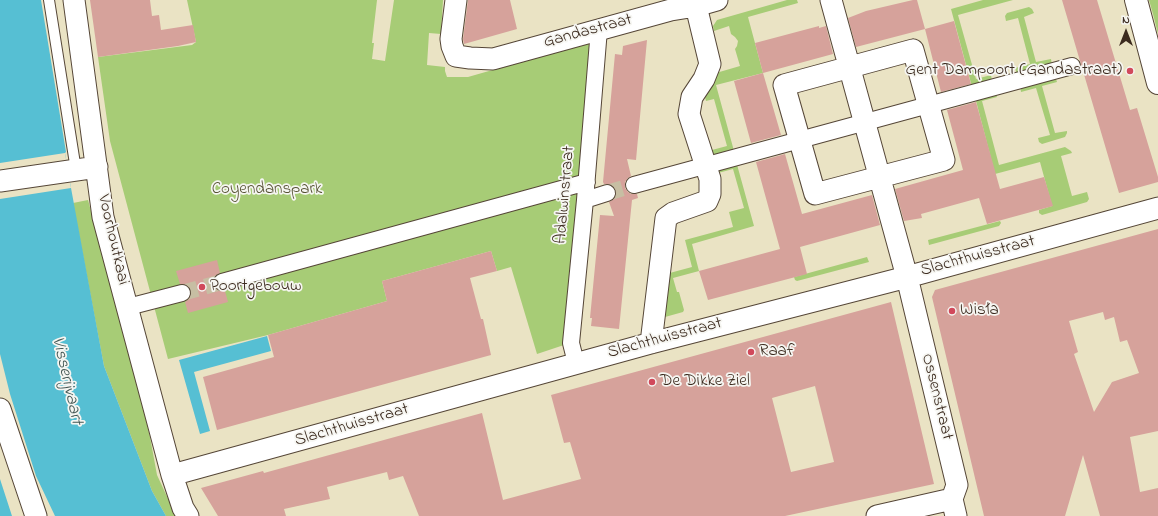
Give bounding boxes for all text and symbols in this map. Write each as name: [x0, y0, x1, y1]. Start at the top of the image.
street label: Gandastraat: [542, 10, 634, 54]
north arrow: [1106, 12, 1146, 52]
text: N: [1122, 12, 1130, 28]
place label: Gent Dampoort (Gandastraat): [906, 61, 1122, 81]
marker: Gent Dampoort (Gandastraat): [1125, 66, 1135, 76]
street label: Adalwinstraat: [552, 145, 580, 245]
park label: Coyendanspark: [212, 180, 322, 200]
street label: Voorhoutkaai: [92, 193, 132, 287]
street label: Slachthuisstraat: [919, 232, 1037, 282]
place label: Poortgebouw: [210, 277, 301, 297]
marker: Poortgebouw: [197, 282, 207, 292]
place label: Wisła: [960, 301, 999, 321]
marker: Wisła: [947, 306, 957, 316]
street label: Slachthuisstraat: [606, 314, 724, 364]
water label: Visserijvaart: [45, 335, 87, 427]
place label: Raaf: [759, 342, 795, 362]
marker: Raaf: [746, 347, 756, 357]
street label: Ossenstraat: [915, 352, 957, 442]
place label: De Dikke Ziel: [660, 372, 750, 392]
marker: De Dikke Ziel: [647, 377, 657, 387]
street label: Slachthuisstraat: [293, 400, 411, 452]

